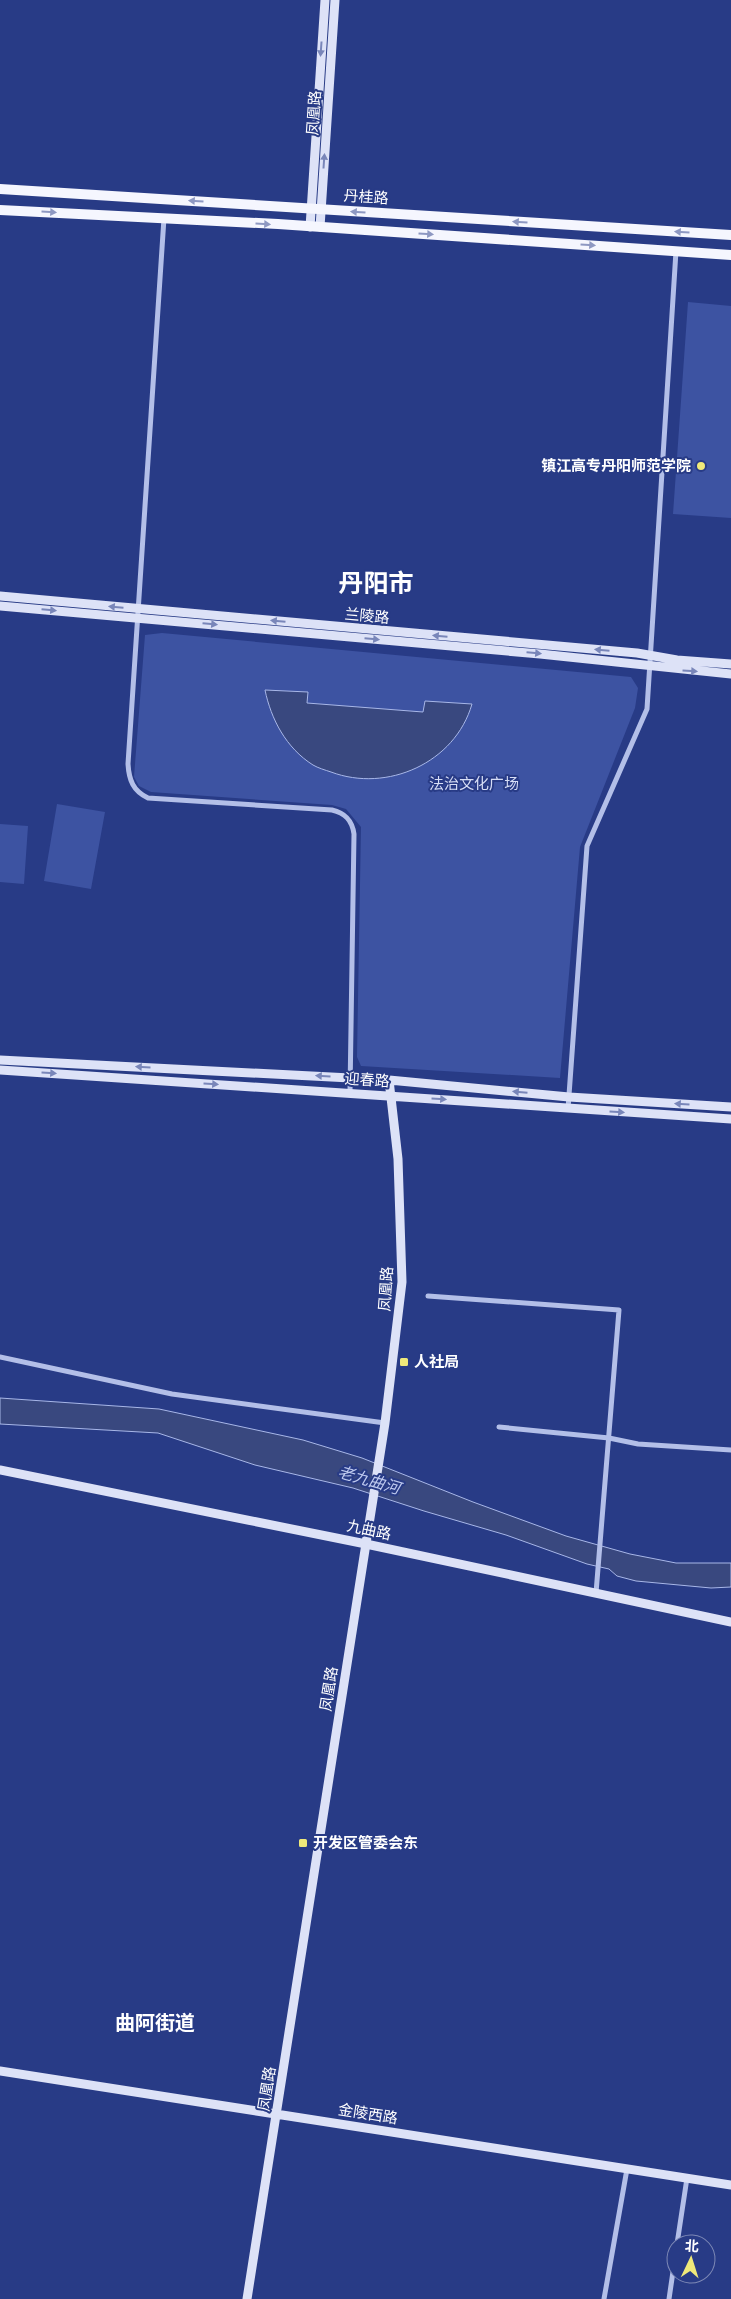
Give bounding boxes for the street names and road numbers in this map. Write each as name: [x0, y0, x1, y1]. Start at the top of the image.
street label: 凤凰路: [301, 90, 327, 136]
street label: 丹桂路: [343, 184, 389, 210]
street label: 兰陵路: [344, 603, 390, 629]
street label: 迎春路: [344, 1067, 390, 1093]
street label: 凤凰路: [373, 1266, 399, 1312]
street label: 九曲路: [345, 1515, 393, 1545]
street label: 凤凰路: [315, 1665, 343, 1713]
street label: 凤凰路: [253, 2065, 281, 2113]
street label: 金陵西路: [337, 2098, 399, 2130]

